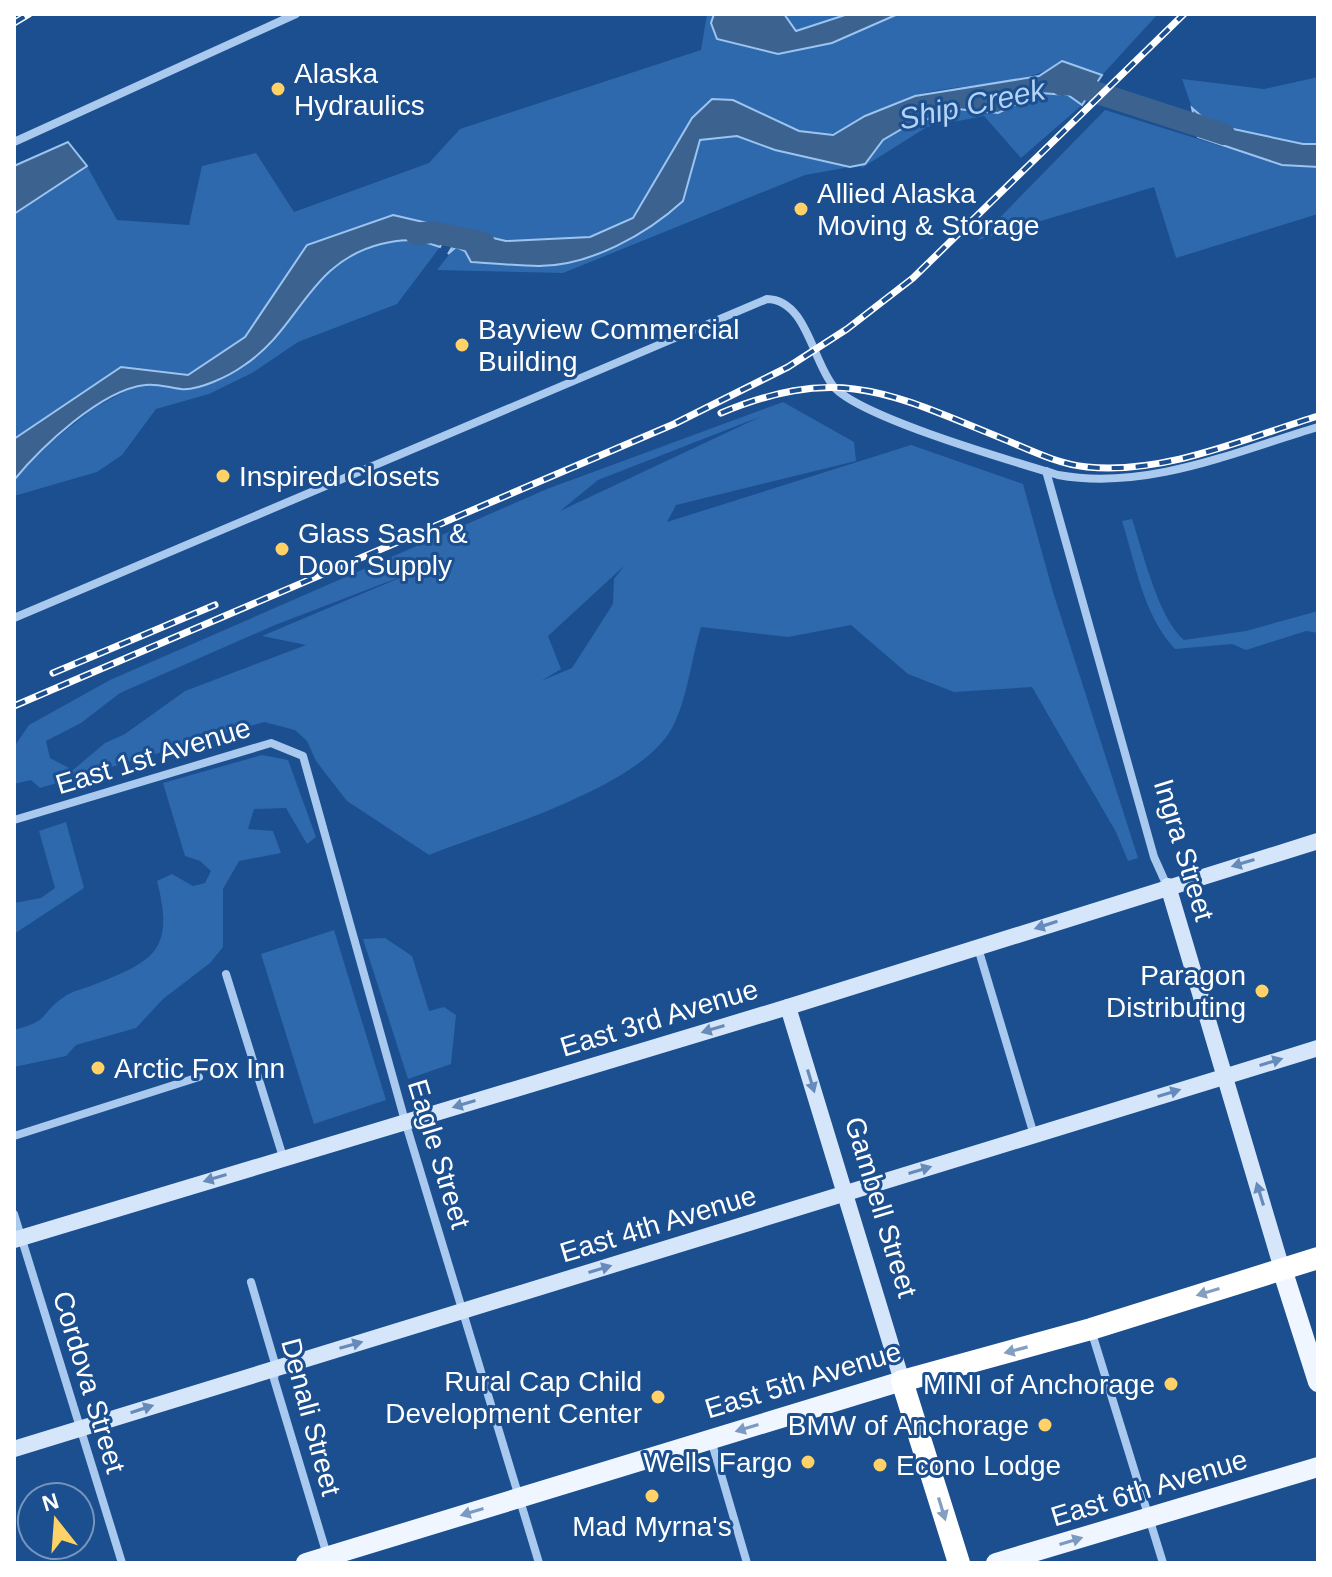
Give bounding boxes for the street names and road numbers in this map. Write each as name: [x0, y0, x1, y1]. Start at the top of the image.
street label: East 1st Avenue: [52, 712, 254, 800]
street label: Ingra Street: [1148, 776, 1220, 925]
street label: East 3rd Avenue: [556, 973, 762, 1063]
street label: Eagle Street: [402, 1076, 476, 1232]
street label: Gambell Street: [839, 1113, 923, 1301]
street label: East 4th Avenue: [556, 1179, 760, 1269]
street label: Cordova Street: [47, 1287, 131, 1477]
street label: Denali Street: [275, 1335, 347, 1499]
street label: East 5th Avenue: [701, 1335, 905, 1425]
street label: East 6th Avenue: [1047, 1443, 1251, 1533]

